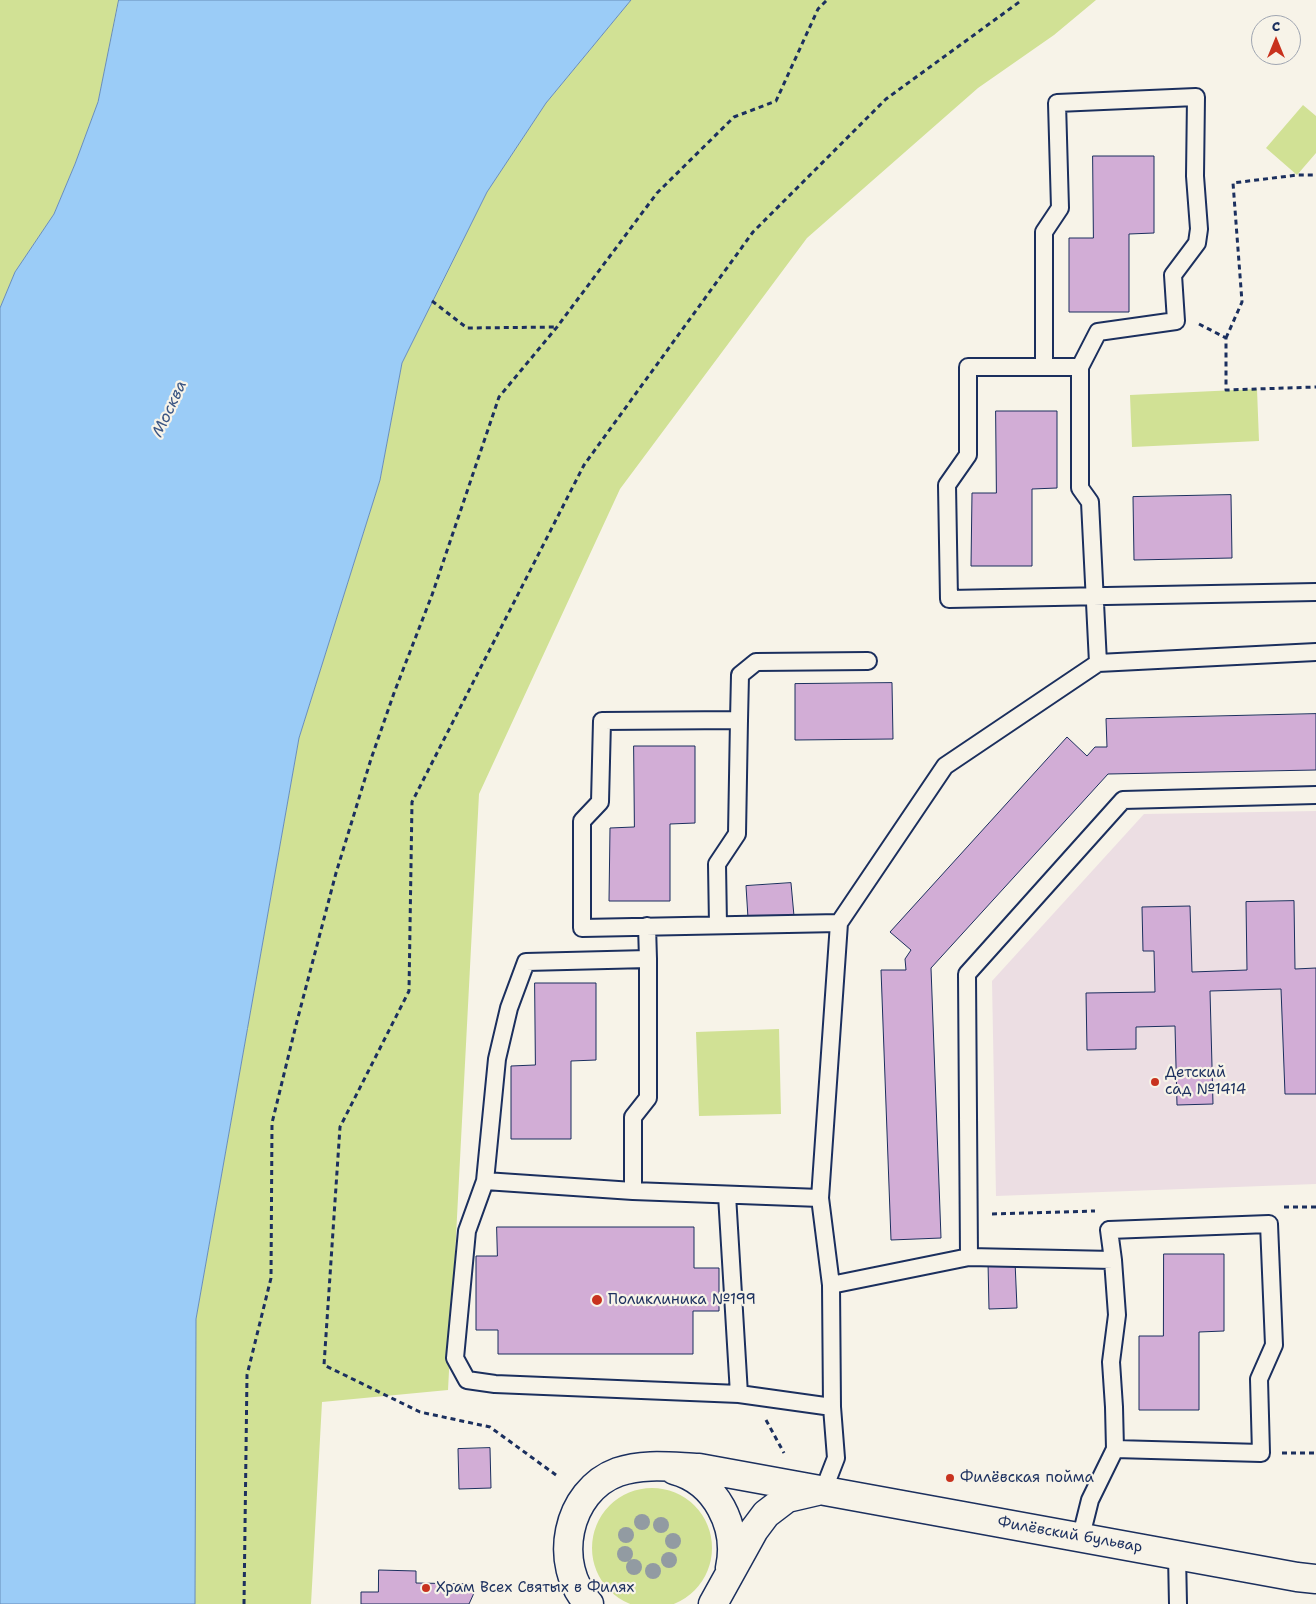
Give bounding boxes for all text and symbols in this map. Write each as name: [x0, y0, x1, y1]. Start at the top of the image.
north arrow: [1251, 15, 1301, 65]
text: С: [1272, 17, 1280, 35]
water label: Москва: [149, 378, 191, 440]
place label: Детский сад №1414: [1165, 1064, 1246, 1099]
marker: Детский сад №1414: [1149, 1076, 1161, 1088]
place label: Поликлиника №199: [608, 1291, 756, 1309]
marker: Поликлиника №199: [590, 1293, 604, 1307]
place label: Филёвская пойма: [960, 1469, 1094, 1487]
marker: Филёвская пойма: [944, 1472, 956, 1484]
street label: Филёвский бульвар: [996, 1513, 1144, 1557]
place label: Храм Всех Святых в Филях: [436, 1579, 634, 1597]
marker: Храм Всех Святых в Филях: [420, 1582, 432, 1594]

